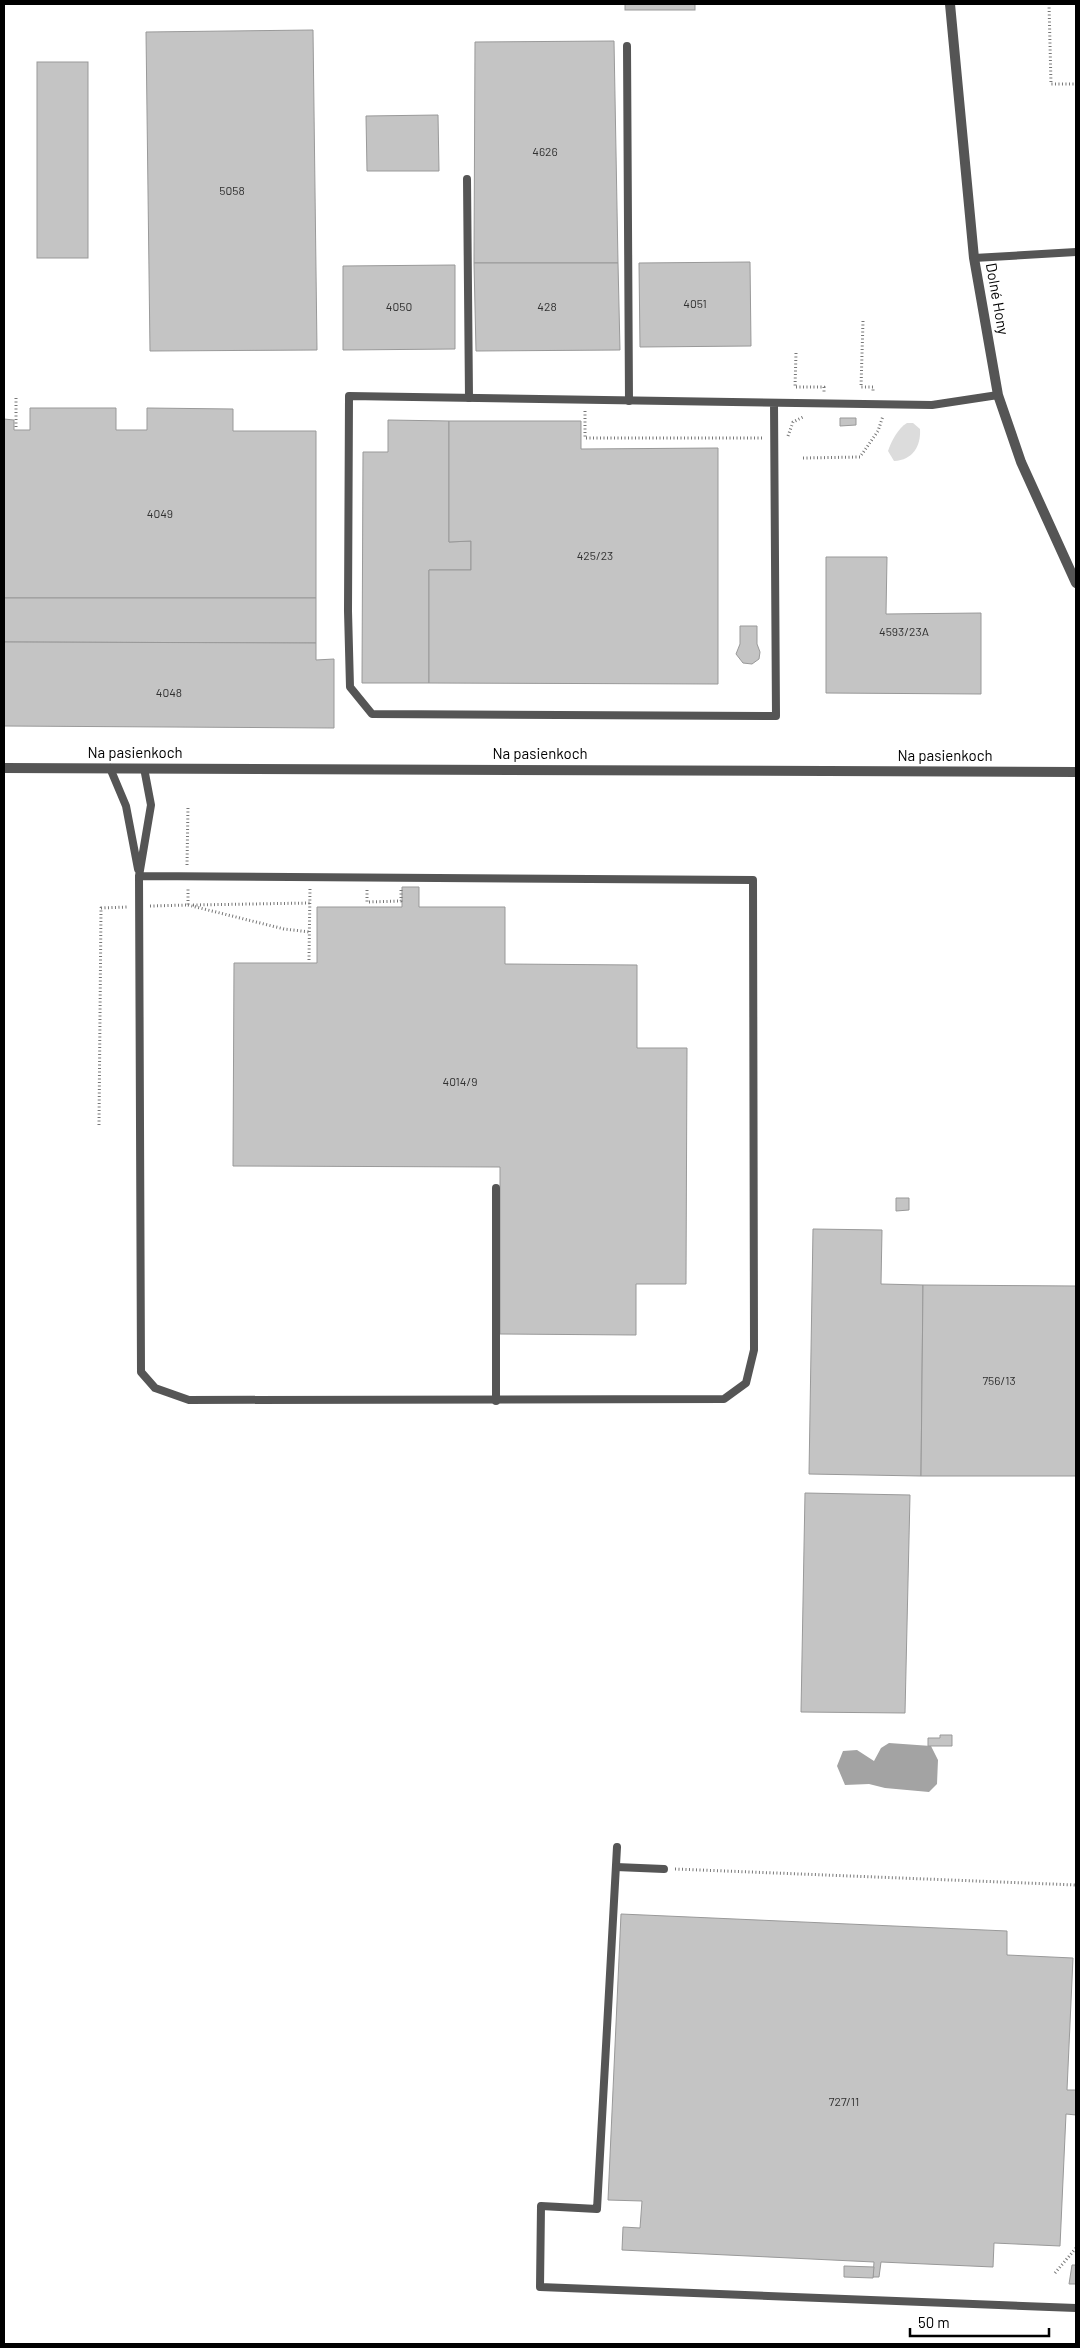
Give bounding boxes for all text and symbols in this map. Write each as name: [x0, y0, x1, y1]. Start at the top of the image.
house number: 4626: [532, 144, 558, 158]
house number: 5058: [219, 183, 245, 197]
street label: Dolné Hony: [983, 261, 1013, 336]
house number: 4051: [683, 296, 707, 310]
house number: 4050: [386, 299, 412, 313]
house number: 428: [537, 299, 557, 313]
house number: 4049: [147, 506, 173, 520]
house number: 425/23: [577, 548, 613, 562]
house number: 4593/23A: [879, 624, 929, 638]
house number: 4048: [156, 685, 182, 699]
street label: Na pasienkoch: [87, 743, 183, 761]
street label: Na pasienkoch: [492, 744, 588, 762]
street label: Na pasienkoch: [897, 746, 993, 764]
house number: 4014/9: [443, 1074, 477, 1088]
house number: 756/13: [982, 1373, 1016, 1387]
house number: 727/11: [829, 2094, 859, 2108]
scale bar: [910, 2306, 1049, 2338]
text: 50 m: [918, 2313, 950, 2331]

